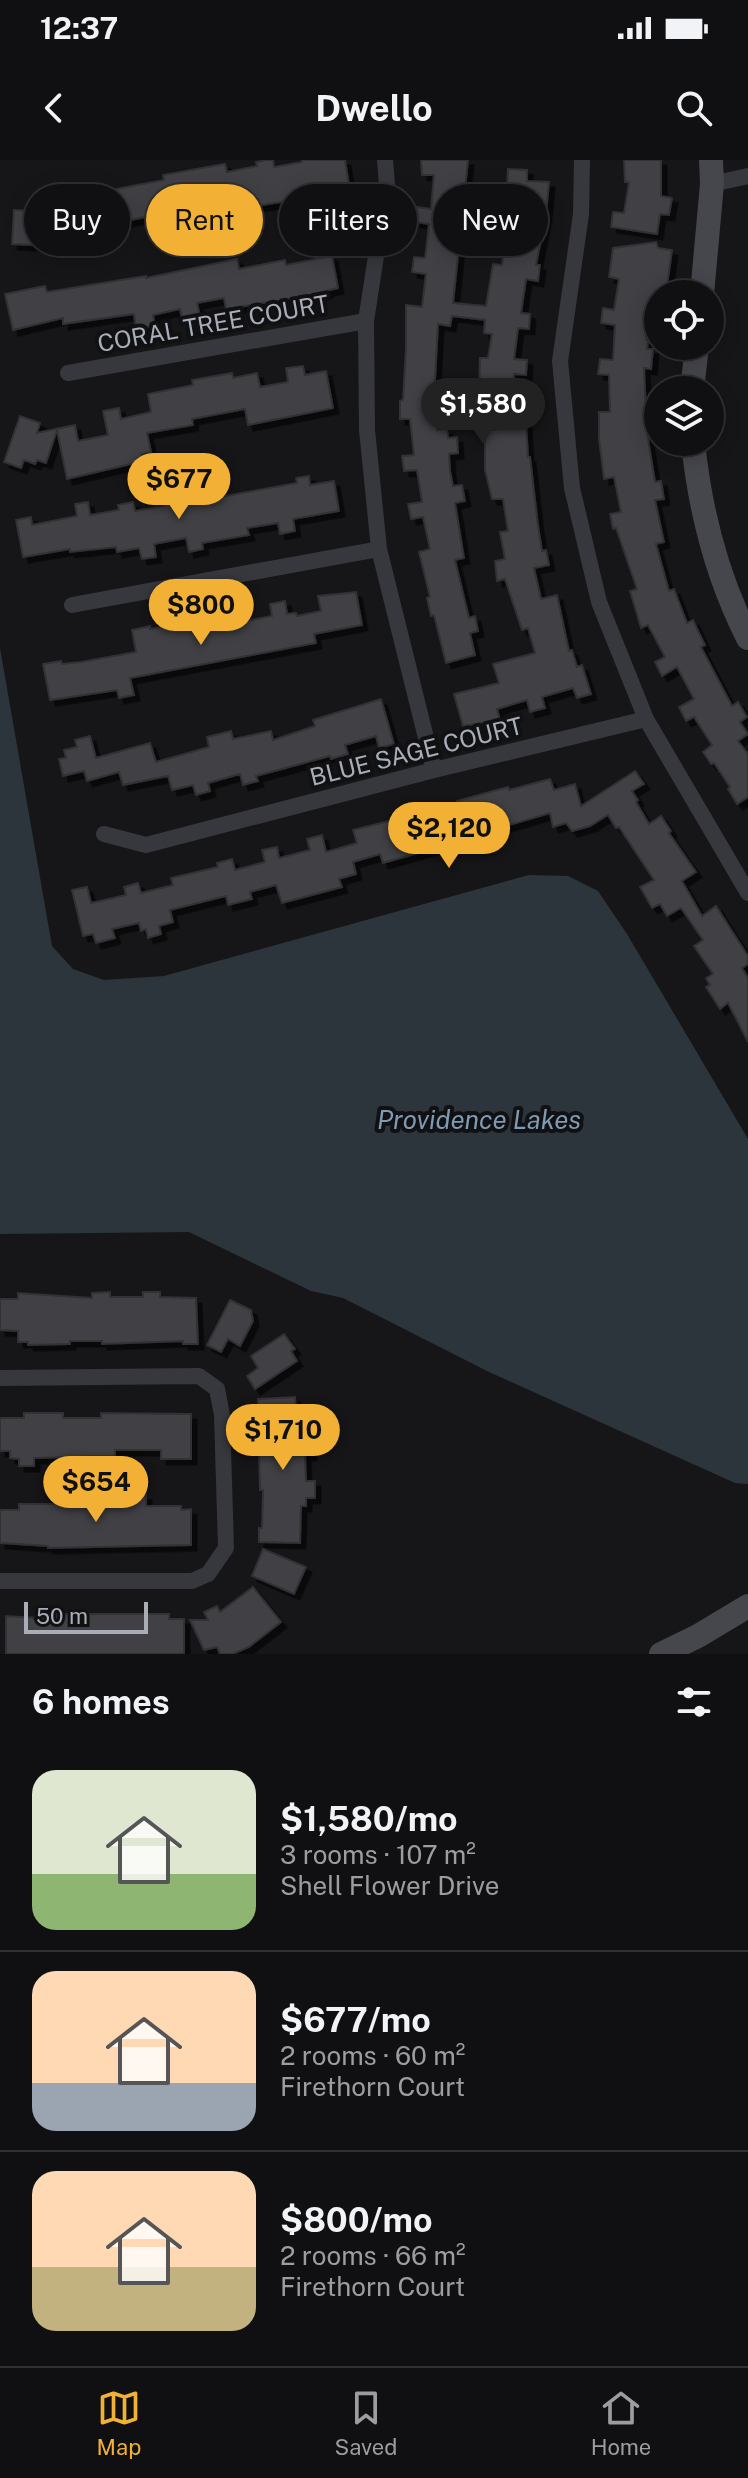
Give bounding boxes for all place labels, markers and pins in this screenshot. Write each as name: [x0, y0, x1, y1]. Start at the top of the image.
pin: $1,580: [418, 378, 548, 446]
pin: $677: [132, 453, 226, 521]
pin: $800: [154, 579, 248, 647]
pin: $2,120: [384, 802, 514, 870]
pin: $1,710: [218, 1404, 348, 1472]
pin: $654: [49, 1456, 143, 1524]

